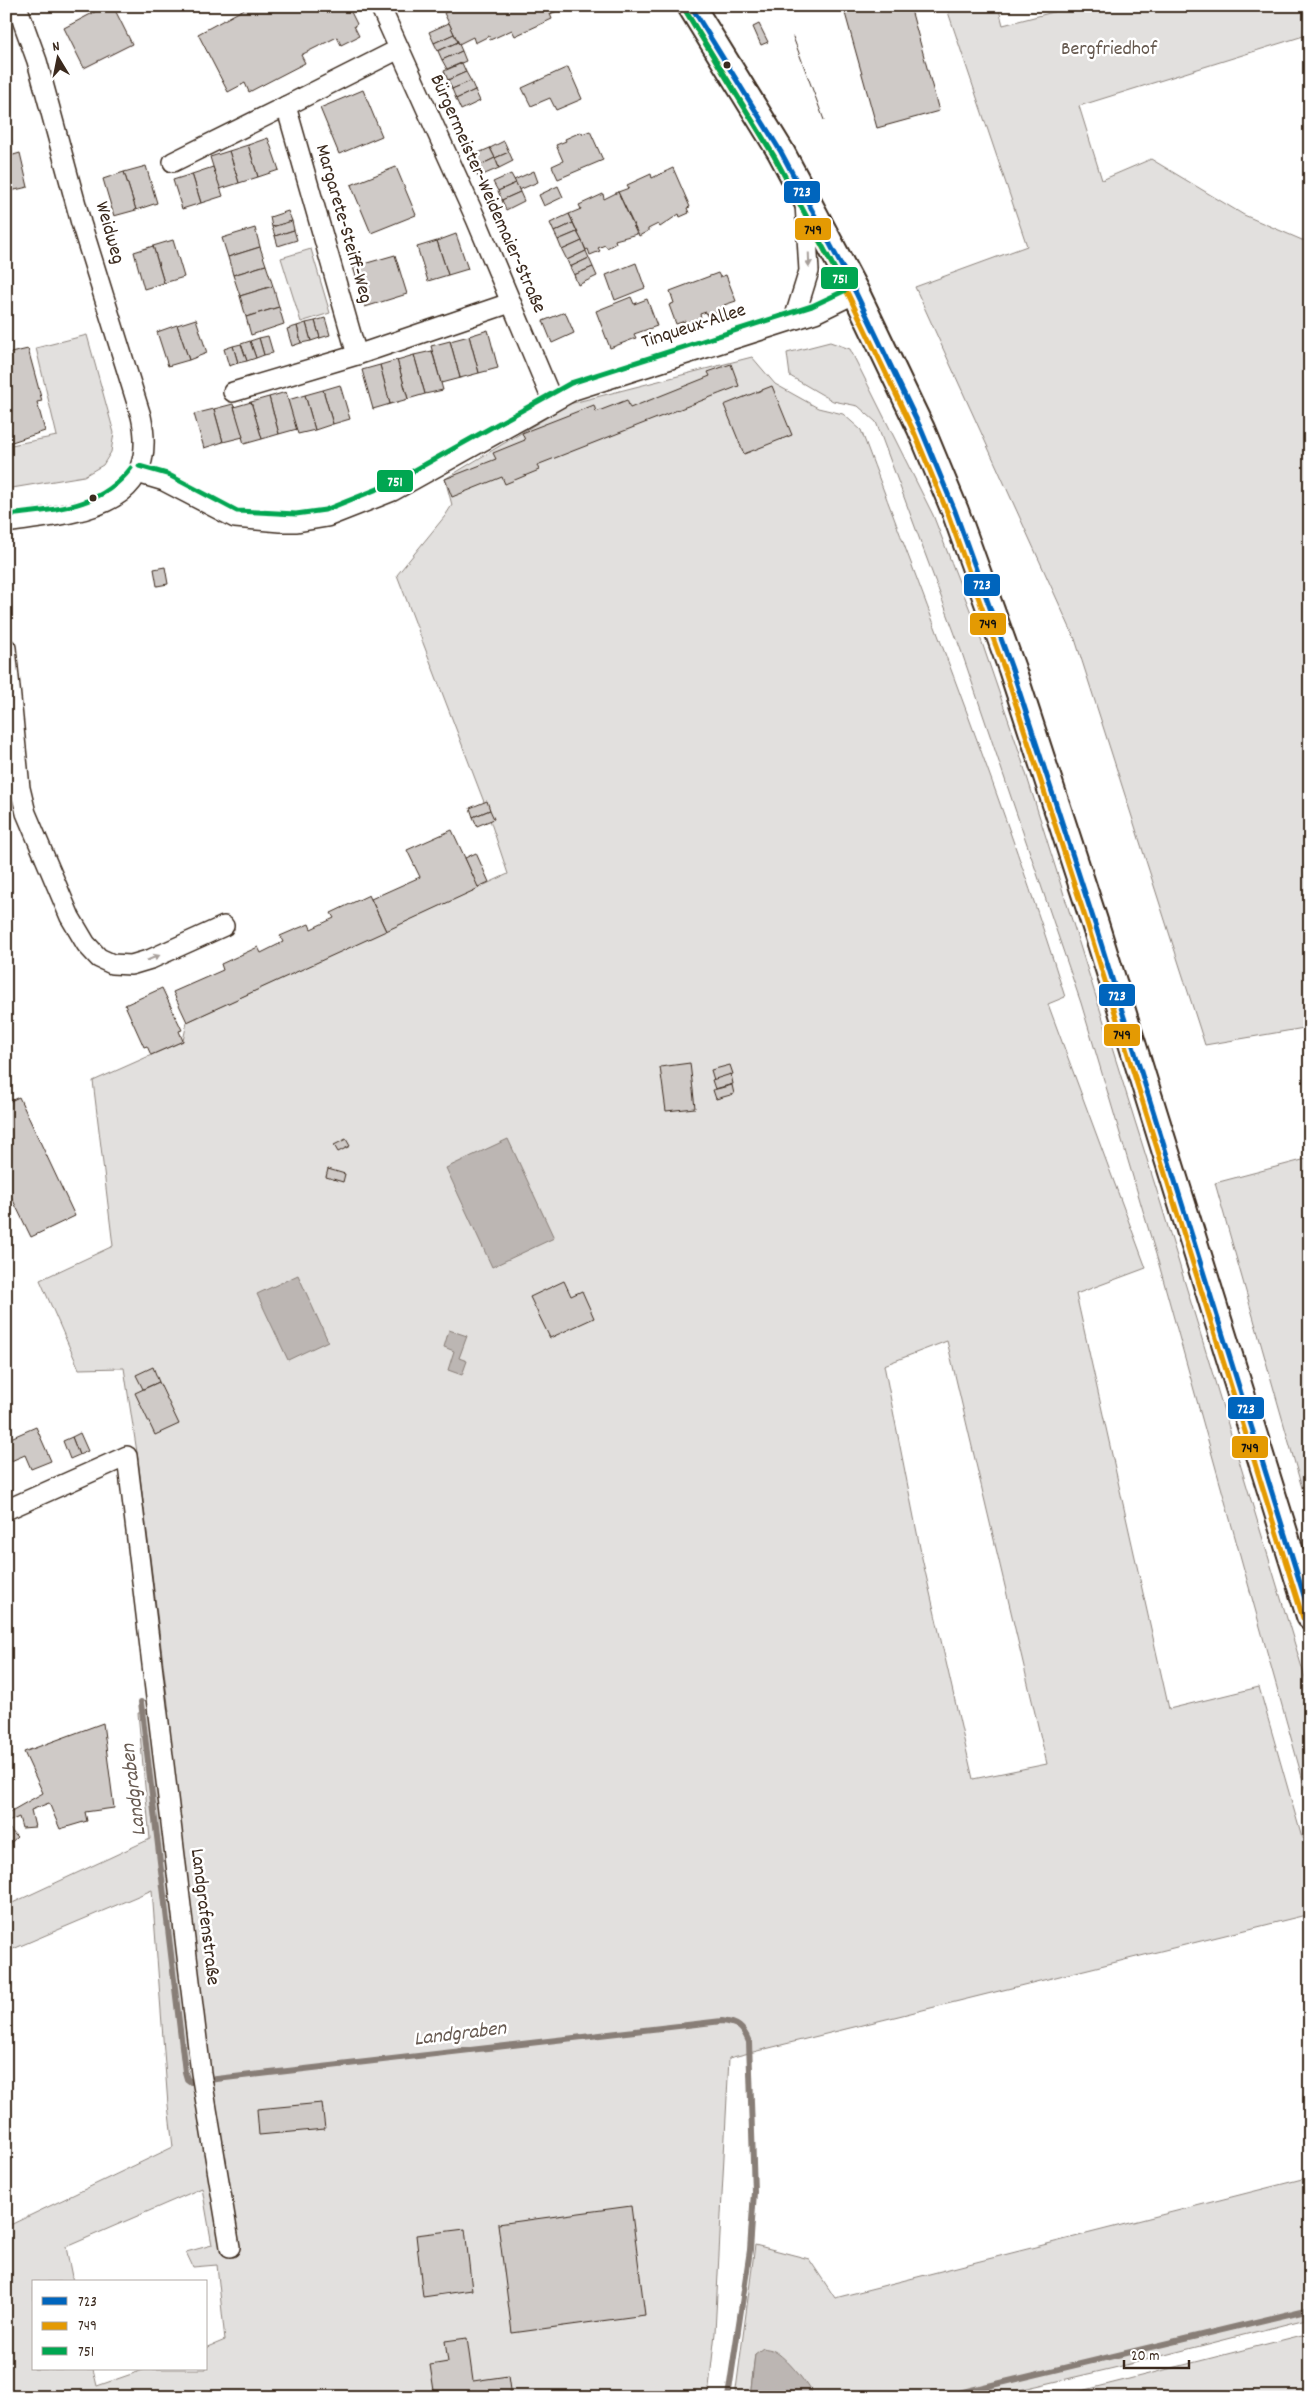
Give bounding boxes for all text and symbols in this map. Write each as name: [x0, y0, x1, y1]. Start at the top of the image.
north arrow: [32, 32, 82, 82]
park label: Bergfriedhof: [1061, 36, 1158, 64]
text: N: [51, 37, 61, 58]
unlabelled marker: [722, 60, 732, 70]
street label: Bürgermeister-Weidemaier-Straße: [422, 70, 553, 318]
street label: Margarete-Steiff-Weg: [307, 141, 379, 307]
line badge: 723: [783, 180, 821, 204]
text: 723: [793, 183, 811, 203]
street label: Weidweg: [87, 198, 131, 268]
line badge: 749: [794, 217, 832, 241]
text: 749: [804, 221, 822, 241]
one-way arrow: [805, 252, 813, 268]
line badge: 751: [820, 266, 859, 290]
text: 751: [833, 270, 847, 290]
street label: Tinqueux-Allee: [638, 297, 750, 357]
line badge: 751: [376, 469, 414, 493]
text: 751: [388, 473, 402, 493]
unlabelled marker: [88, 493, 98, 503]
line badge: 723: [963, 573, 1001, 597]
text: 723: [973, 576, 991, 596]
line badge: 749: [969, 612, 1007, 636]
text: 749: [979, 615, 997, 635]
one-way arrow: [146, 954, 161, 962]
line badge: 723: [1098, 983, 1136, 1007]
text: 723: [1108, 987, 1126, 1007]
line badge: 749: [1103, 1023, 1141, 1047]
text: 749: [1113, 1026, 1131, 1046]
line badge: 723: [1227, 1396, 1265, 1420]
text: 723: [1237, 1400, 1255, 1420]
line badge: 749: [1231, 1435, 1269, 1459]
text: 749: [1241, 1439, 1259, 1459]
water label: Landgraben: [114, 1741, 156, 1838]
street label: Landgrafenstraße: [182, 1847, 226, 1987]
water label: Landgraben: [412, 2014, 509, 2056]
legend: [32, 2280, 208, 2370]
text: 723: [78, 2292, 97, 2314]
text: 749: [78, 2316, 97, 2338]
scale bar: [1124, 2338, 1188, 2370]
text: 751: [78, 2342, 94, 2364]
text: 20 m: [1131, 2346, 1159, 2368]

